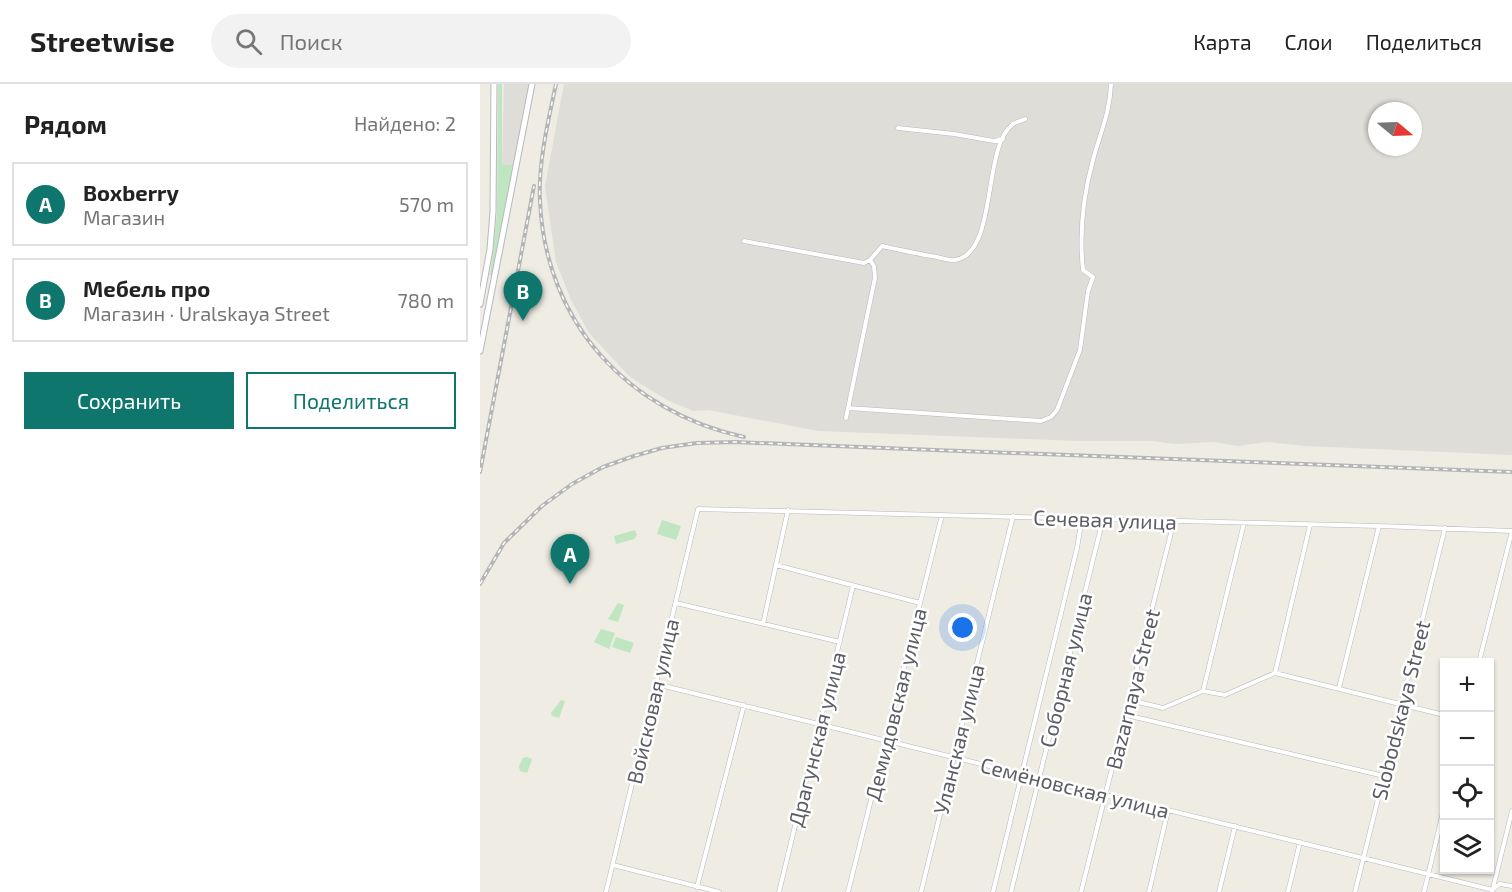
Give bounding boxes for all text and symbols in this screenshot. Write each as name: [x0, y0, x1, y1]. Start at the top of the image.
search box: [211, 14, 631, 68]
text: Streetwise: [30, 24, 175, 58]
icon: search: [232, 25, 265, 58]
text: Поиск: [280, 28, 343, 54]
text: Карта: [1193, 29, 1252, 54]
text: Слои: [1285, 29, 1333, 54]
text: Поделиться: [1366, 29, 1482, 54]
north arrow: [1368, 102, 1422, 156]
text: Рядом: [24, 108, 107, 139]
text: Найдено: 2: [354, 111, 456, 135]
text: Boxberry: [83, 179, 179, 205]
text: A: [39, 192, 52, 216]
text: 570 m: [399, 192, 454, 216]
text: Магазин: [83, 205, 165, 229]
pin: B: [504, 272, 543, 321]
text: Мебель про: [83, 275, 210, 301]
text: B: [39, 288, 52, 312]
text: 780 m: [398, 288, 454, 312]
text: Магазин · Uralskaya Street: [83, 301, 330, 325]
button: Сохранить: [24, 372, 234, 429]
button: Поделиться: [246, 372, 456, 429]
street label: Сечевая улица: [1033, 504, 1177, 535]
pin: A: [550, 534, 590, 584]
street label: Соборная улица: [1034, 590, 1097, 750]
street label: Демидовская улица: [859, 605, 932, 803]
street label: Bazarnaya Street: [1100, 606, 1164, 772]
your location: [948, 613, 977, 642]
street label: Войсковая улица: [621, 616, 684, 786]
street label: Slobodskaya Street: [1366, 618, 1434, 802]
street label: Драгунская улица: [782, 649, 851, 829]
map controls: [1440, 658, 1494, 874]
button: +: [1440, 658, 1494, 712]
street label: Уланская улица: [927, 661, 990, 817]
button: −: [1440, 712, 1494, 766]
street label: Семёновская улица: [978, 751, 1172, 824]
button: locate: [1440, 766, 1494, 820]
button: layers: [1440, 820, 1494, 874]

